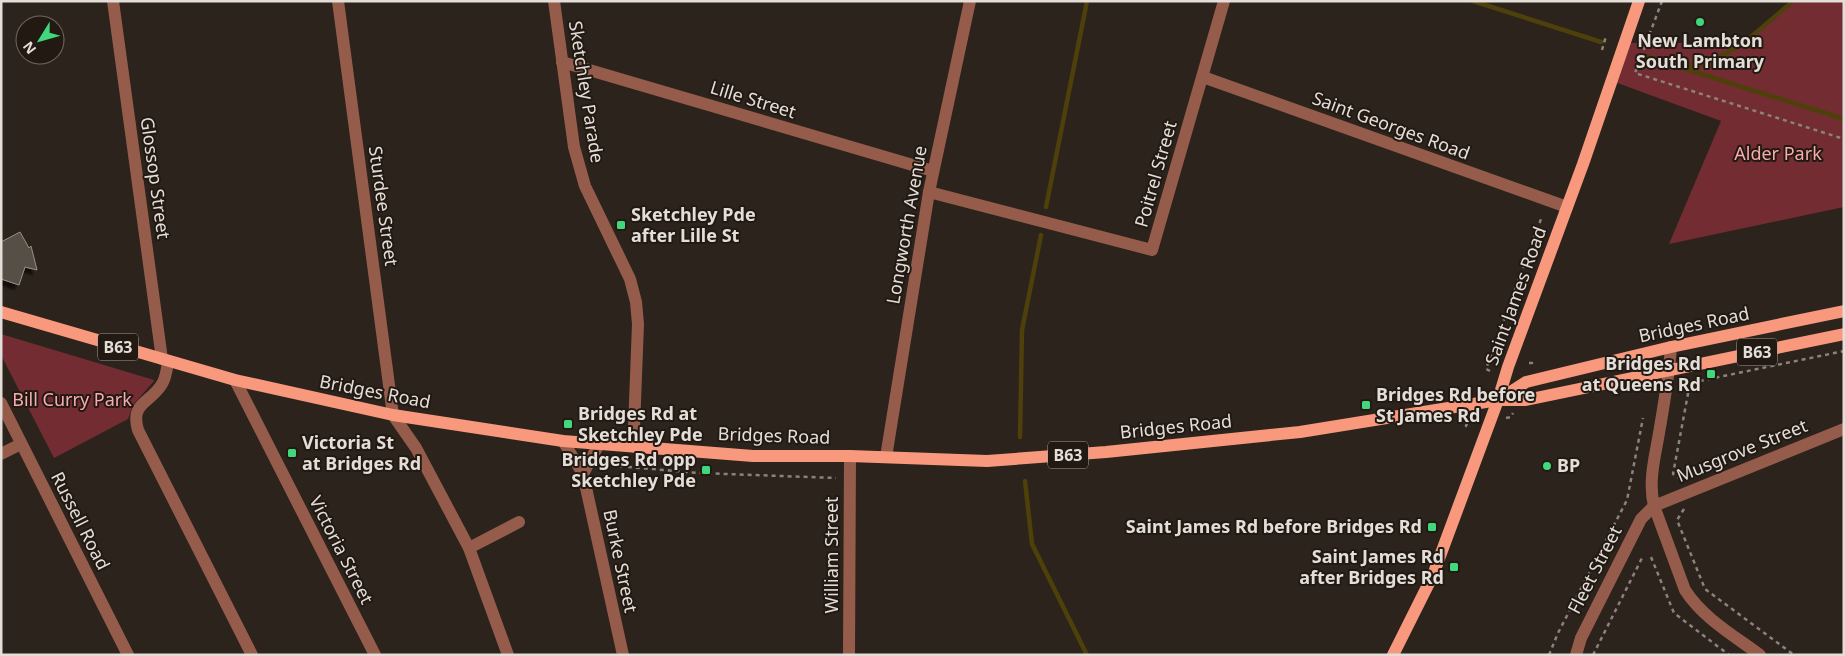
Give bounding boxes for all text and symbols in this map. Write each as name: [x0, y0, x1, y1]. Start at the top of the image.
north arrow: [15, 15, 65, 65]
marker: New Lambton South Primary: [1694, 16, 1706, 28]
street label: Sketchley Parade: [564, 19, 610, 165]
place label: New Lambton South Primary: [1636, 28, 1765, 73]
text: N: [18, 38, 40, 58]
street label: Lille Street: [707, 75, 800, 124]
street label: Saint Georges Road: [1309, 85, 1473, 165]
street label: Glossop Street: [136, 115, 176, 241]
street label: Poitrel Street: [1128, 117, 1182, 230]
park label: Alder Park: [1734, 141, 1822, 165]
street label: Sturdee Street: [364, 144, 404, 268]
street label: Longworth Avenue: [880, 144, 932, 306]
place label: Sketchley Pde after Lille St: [631, 202, 756, 247]
marker: Sketchley Pde after Lille St: [615, 219, 627, 231]
street label: Saint James Road: [1479, 223, 1551, 368]
street label: Bridges Road: [1636, 301, 1751, 347]
road number: B63: [98, 334, 138, 361]
road number: B63: [1737, 338, 1777, 366]
place label: Bridges Rd at Queens Rd: [1582, 351, 1701, 396]
street label: Bridges Road: [318, 368, 433, 414]
marker: Bridges Rd at Queens Rd: [1705, 368, 1717, 380]
place label: Bridges Rd before St James Rd: [1376, 382, 1535, 427]
park label: Bill Curry Park: [12, 387, 132, 411]
marker: Bridges Rd before St James Rd: [1360, 399, 1372, 411]
place label: Bridges Rd at Sketchley Pde: [578, 401, 703, 446]
street label: Bridges Road: [1119, 408, 1233, 444]
street label: Musgrove Street: [1673, 413, 1811, 487]
marker: Bridges Rd at Sketchley Pde: [562, 418, 574, 430]
street label: Bridges Road: [717, 421, 831, 449]
place label: Victoria St at Bridges Rd: [302, 430, 421, 475]
road number: B63: [1048, 442, 1088, 468]
marker: Victoria St at Bridges Rd: [286, 447, 298, 459]
place label: Bridges Rd opp Sketchley Pde: [562, 447, 696, 492]
place label: BP: [1557, 453, 1580, 477]
marker: BP: [1541, 460, 1553, 472]
marker: Bridges Rd opp Sketchley Pde: [700, 464, 712, 476]
street label: Russell Road: [46, 467, 116, 574]
street label: Victoria Street: [304, 491, 380, 608]
street label: William Street: [819, 496, 843, 614]
street label: Burke Street: [598, 507, 644, 615]
place label: Saint James Rd before Bridges Rd: [1126, 514, 1422, 538]
marker: Saint James Rd before Bridges Rd: [1426, 521, 1438, 533]
street label: Fleet Street: [1562, 521, 1627, 618]
place label: Saint James Rd after Bridges Rd: [1299, 544, 1444, 589]
marker: Saint James Rd after Bridges Rd: [1448, 561, 1460, 573]

